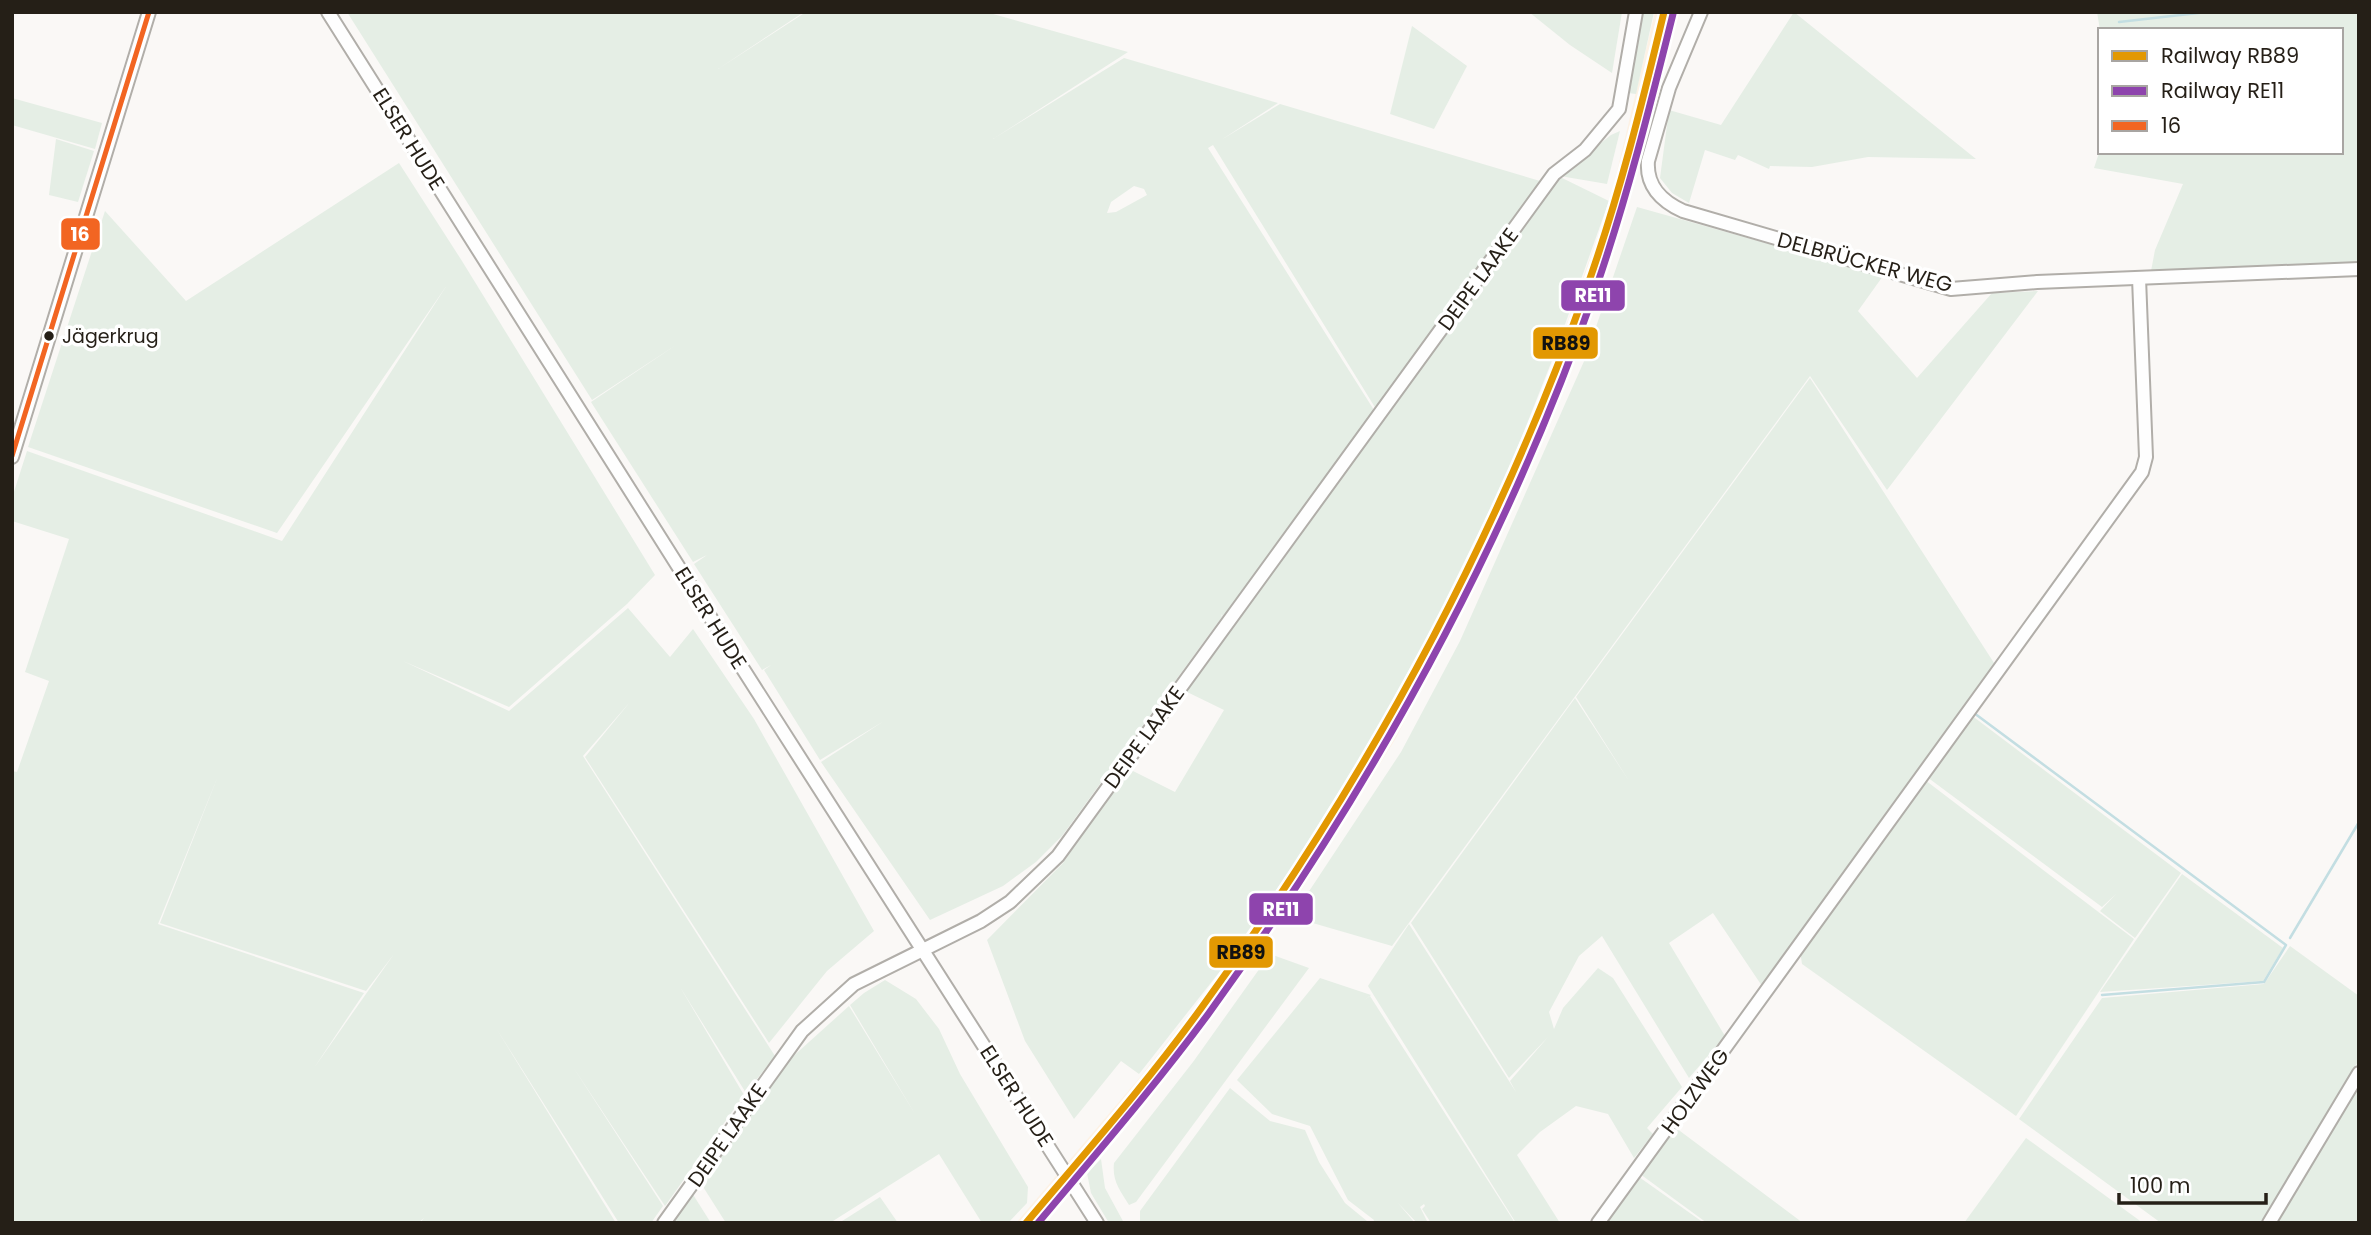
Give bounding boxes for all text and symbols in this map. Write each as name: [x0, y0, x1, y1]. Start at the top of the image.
legend: [2098, 28, 2343, 154]
text: Railway RB89: [2161, 41, 2299, 70]
text: Railway RE11: [2161, 76, 2284, 105]
street label: ELSER HUDE: [366, 82, 452, 196]
text: 16: [2161, 111, 2181, 140]
line badge: 16: [60, 217, 101, 251]
text: 16: [70, 221, 90, 248]
street label: DEIPE LAAKE: [1431, 222, 1525, 336]
street label: DELBRÜCKER WEG: [1774, 225, 1956, 299]
line badge: RE11: [1560, 279, 1626, 312]
text: RE11: [1575, 282, 1611, 309]
place label: Jägerkrug: [62, 323, 159, 350]
line badge: RB89: [1532, 326, 1599, 360]
marker: Jägerkrug: [42, 329, 56, 343]
text: RB89: [1542, 330, 1590, 357]
street label: ELSER HUDE: [668, 561, 754, 675]
street label: DEIPE LAAKE: [1097, 680, 1191, 794]
line badge: RE11: [1248, 892, 1314, 926]
text: RE11: [1263, 896, 1299, 923]
line badge: RB89: [1208, 935, 1274, 969]
text: RB89: [1217, 939, 1265, 966]
street label: ELSER HUDE: [973, 1040, 1061, 1152]
street label: HOLZWEG: [1654, 1042, 1736, 1140]
street label: DEIPE LAAKE: [681, 1078, 773, 1192]
scale bar: [2119, 1162, 2266, 1206]
text: 100 m: [2130, 1171, 2190, 1200]

